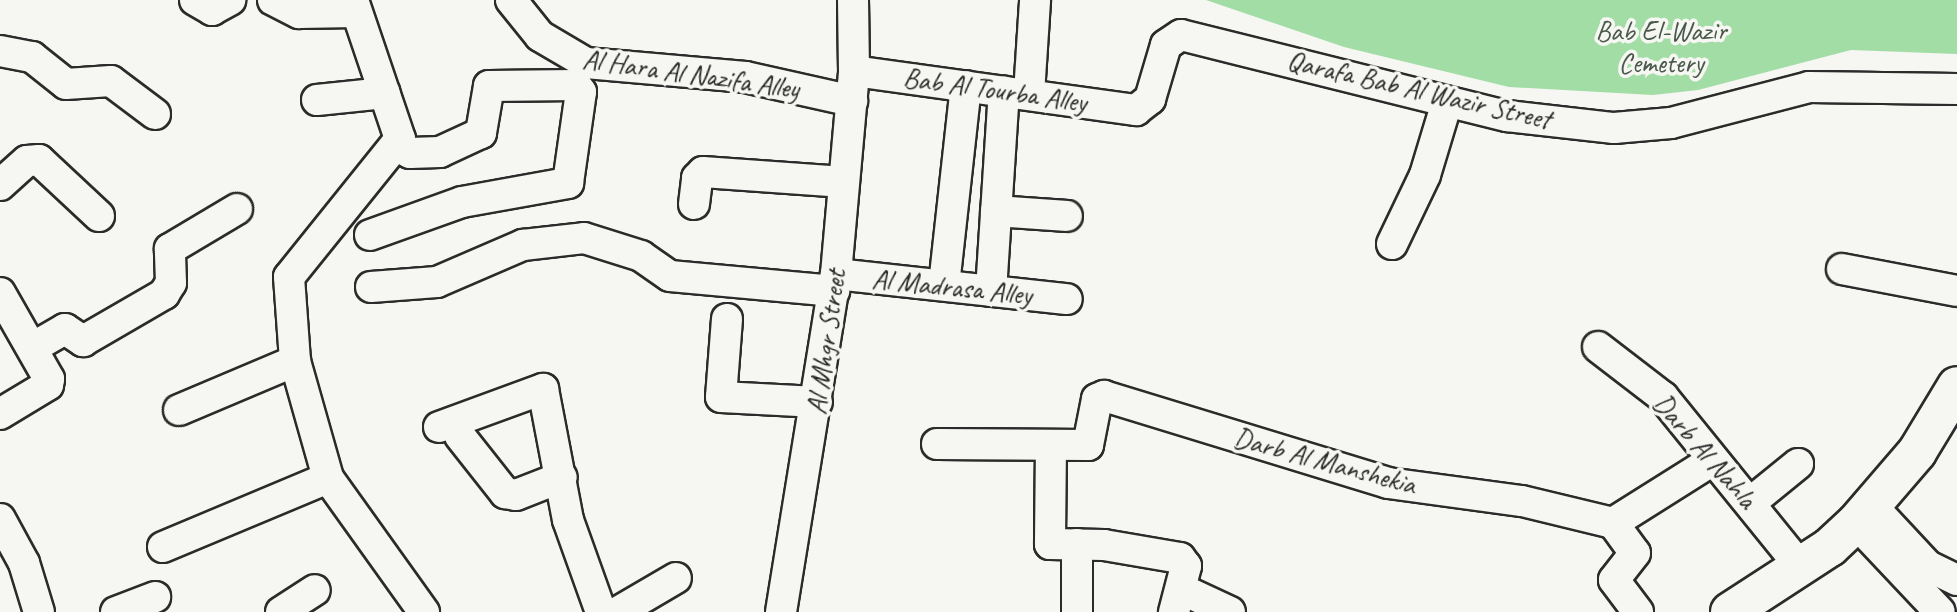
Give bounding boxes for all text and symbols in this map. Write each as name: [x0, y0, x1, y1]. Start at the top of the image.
park label: Bab El-Wazir Cemetery: [1596, 14, 1726, 80]
street label: Al Hara Al Nazifa Alley: [580, 42, 802, 106]
street label: Qarafa Bab Al Wazir Street: [1284, 43, 1554, 137]
street label: Bab Al Tourba Alley: [901, 61, 1089, 119]
street label: Al Madrasa Alley: [871, 262, 1033, 312]
street label: Al Mhgr Street: [799, 267, 853, 417]
street label: Darb Al Nahla: [1646, 387, 1764, 515]
street label: Darb Al Manshekia: [1230, 421, 1420, 501]

